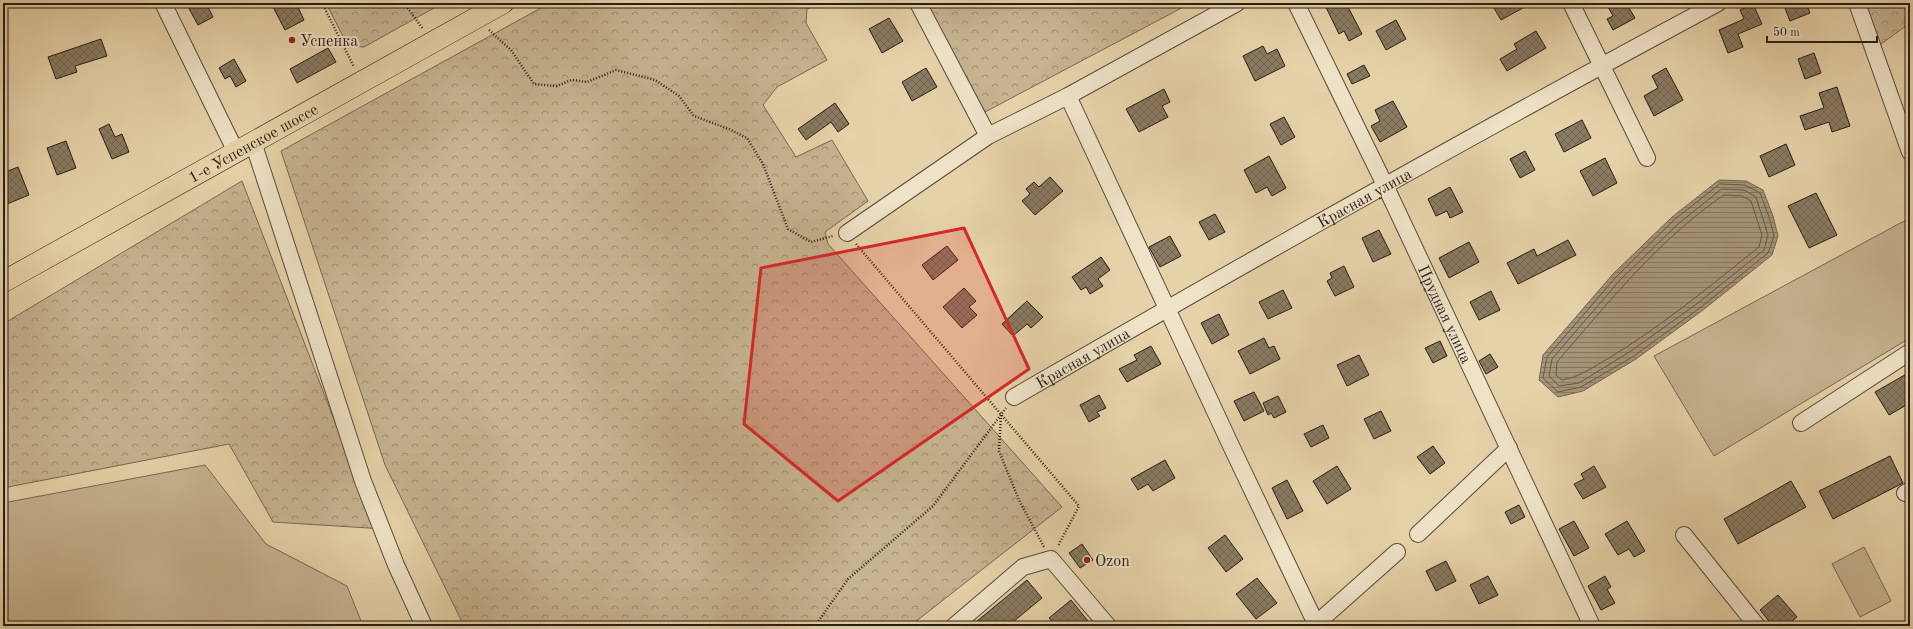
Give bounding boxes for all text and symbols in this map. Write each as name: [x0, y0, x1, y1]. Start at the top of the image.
scale bar: [1767, 18, 1877, 44]
text: 50 m: [1773, 26, 1800, 39]
place label: Успенка: [300, 34, 358, 50]
marker: Успенка: [287, 35, 297, 45]
street label: 1-е Успенское шоссе: [186, 102, 321, 187]
street label: Красная улица: [1315, 166, 1415, 232]
street label: Прудная улица: [1414, 263, 1474, 366]
street label: Красная улица: [1034, 326, 1133, 392]
place label: Ozon: [1095, 554, 1130, 570]
marker: Ozon: [1082, 555, 1092, 565]

